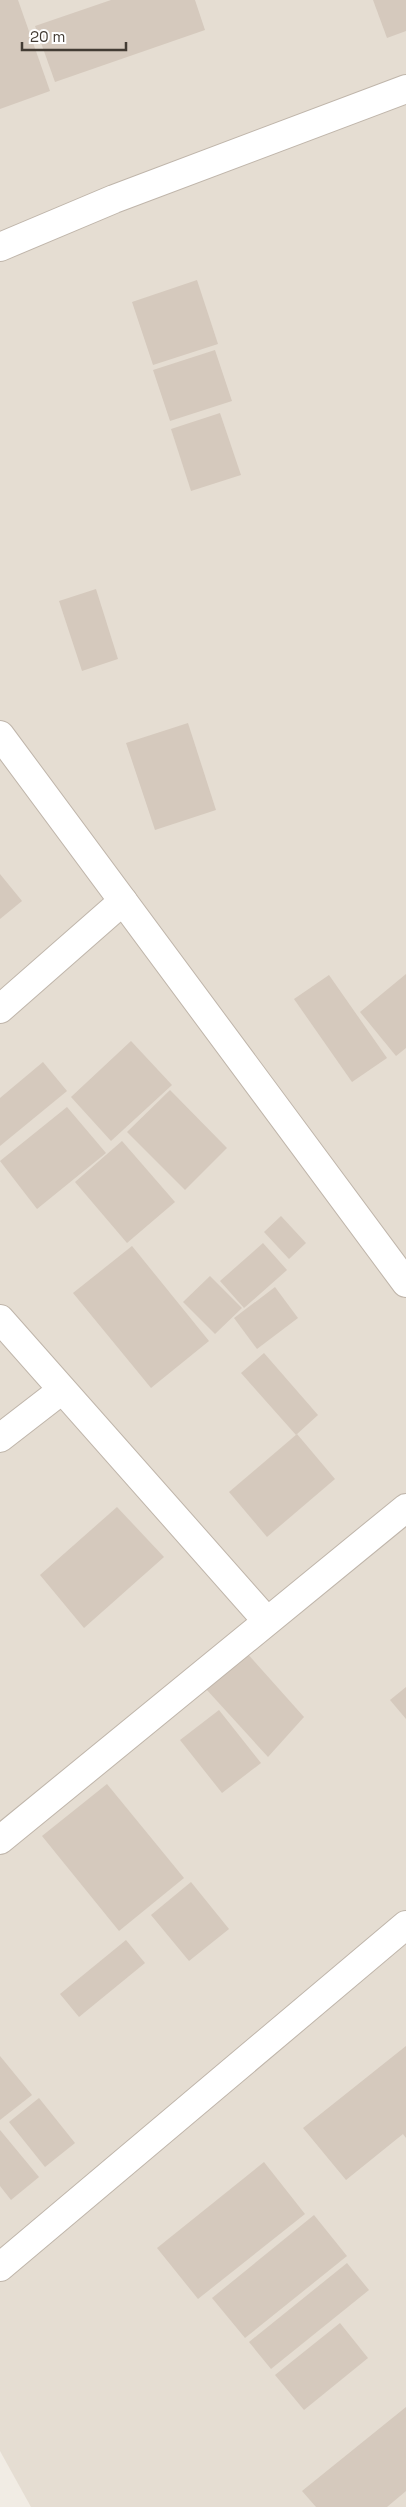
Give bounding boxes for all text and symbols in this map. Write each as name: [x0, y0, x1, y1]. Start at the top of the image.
scale bar: [22, 20, 126, 52]
text: 20 m: [30, 27, 65, 46]

